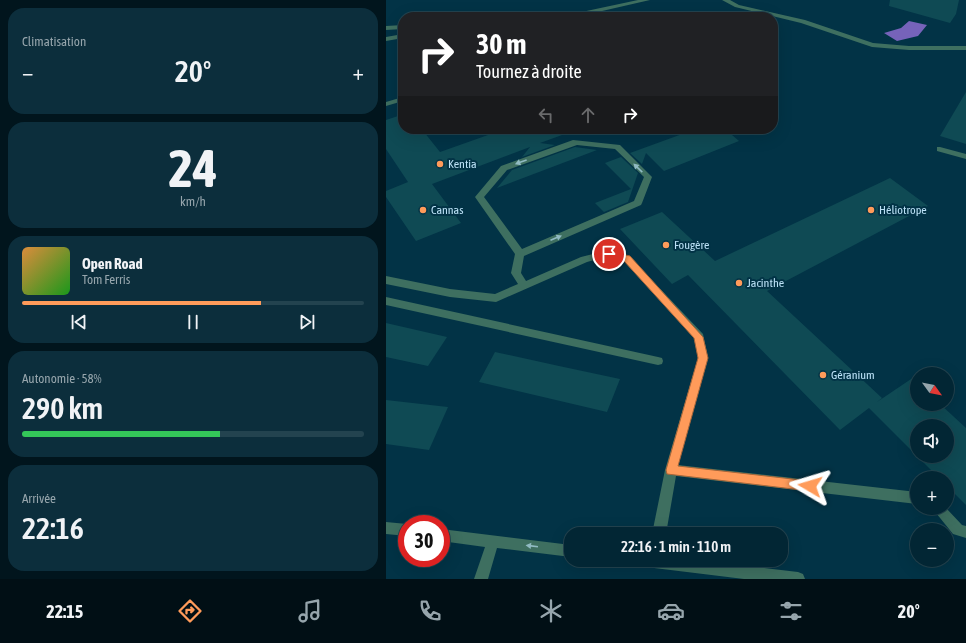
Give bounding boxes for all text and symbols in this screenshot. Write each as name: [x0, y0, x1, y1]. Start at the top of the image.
icon: right: [410, 28, 462, 80]
text: 30 m: [476, 28, 526, 60]
text: Climatisation: [22, 34, 86, 49]
text: 20°: [175, 54, 211, 88]
text: −: [22, 59, 33, 85]
text: +: [353, 59, 364, 85]
text: Tournez à droite: [476, 61, 582, 82]
icon: left: [535, 104, 557, 126]
icon: ahead: [577, 104, 599, 126]
icon: right: [619, 104, 641, 126]
text: 24: [169, 138, 217, 198]
place label: Kentia: [448, 157, 477, 171]
marker: Kentia: [435, 159, 445, 169]
one-way arrow: [514, 160, 526, 166]
one-way arrow: [633, 163, 643, 173]
text: km/h: [180, 194, 206, 209]
place label: Cannas: [431, 203, 463, 217]
place label: Héliotrope: [879, 203, 927, 217]
marker: Cannas: [418, 205, 428, 215]
marker: Héliotrope: [866, 205, 876, 215]
one-way arrow: [550, 235, 562, 242]
pin: [592, 237, 626, 271]
place label: Fougère: [674, 238, 709, 252]
marker: Fougère: [661, 240, 671, 250]
icon: arrive: [598, 243, 620, 265]
text: Open Road: [82, 255, 143, 272]
text: Tom Ferris: [82, 272, 130, 287]
place label: Jacinthe: [747, 276, 784, 290]
marker: Jacinthe: [734, 278, 744, 288]
icon: previous: [68, 311, 90, 333]
icon: pause: [182, 311, 204, 333]
icon: next: [296, 311, 318, 333]
north arrow: [910, 367, 954, 411]
map controls: [910, 367, 954, 567]
place label: Géranium: [831, 368, 875, 382]
marker: Géranium: [818, 370, 828, 380]
text: Autonomie · 58%: [22, 371, 102, 386]
text: 290 km: [22, 391, 103, 425]
button: sound: [910, 419, 954, 463]
position arrow: [789, 465, 831, 507]
button: +: [910, 471, 954, 515]
text: Arrivée: [22, 491, 56, 506]
text: 22:16: [22, 511, 84, 545]
speed limit sign: 30: [398, 515, 450, 567]
button: −: [910, 523, 954, 567]
text: 22:16 · 1 min · 110 m: [621, 538, 731, 555]
one-way arrow: [526, 543, 538, 549]
icon: directions: [176, 597, 204, 625]
icon: music: [296, 597, 324, 625]
icon: phone: [416, 597, 444, 625]
icon: climate: [537, 597, 565, 625]
icon: car: [657, 597, 685, 625]
icon: filters: [777, 597, 805, 625]
text: 22:15: [46, 601, 83, 622]
text: 20°: [898, 601, 920, 622]

